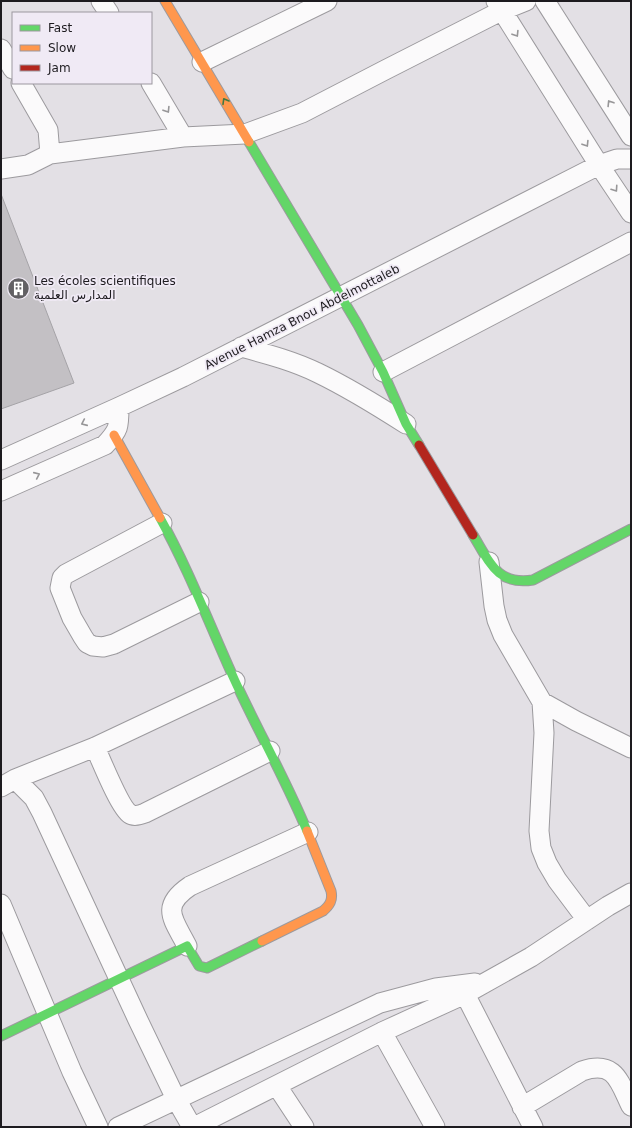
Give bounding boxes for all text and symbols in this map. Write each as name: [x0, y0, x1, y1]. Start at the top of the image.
legend: [12, 12, 152, 84]
text: Fast: [48, 21, 72, 35]
one-way arrow: [511, 30, 518, 37]
text: Slow: [48, 41, 76, 55]
text: Jam: [47, 61, 71, 75]
one-way arrow: [223, 98, 230, 105]
one-way arrow: [608, 101, 615, 108]
one-way arrow: [163, 106, 170, 113]
one-way arrow: [581, 140, 588, 147]
one-way arrow: [610, 185, 618, 192]
street label: Avenue Hamza Bnou Abdelmottaleb: [202, 262, 402, 372]
place label: Les écoles scientifiques المدارس العلمية: [34, 274, 176, 303]
building icon: Les écoles scientifiques المدارس العلمية: [6, 275, 32, 301]
one-way arrow: [80, 419, 87, 427]
one-way arrow: [32, 472, 40, 480]

